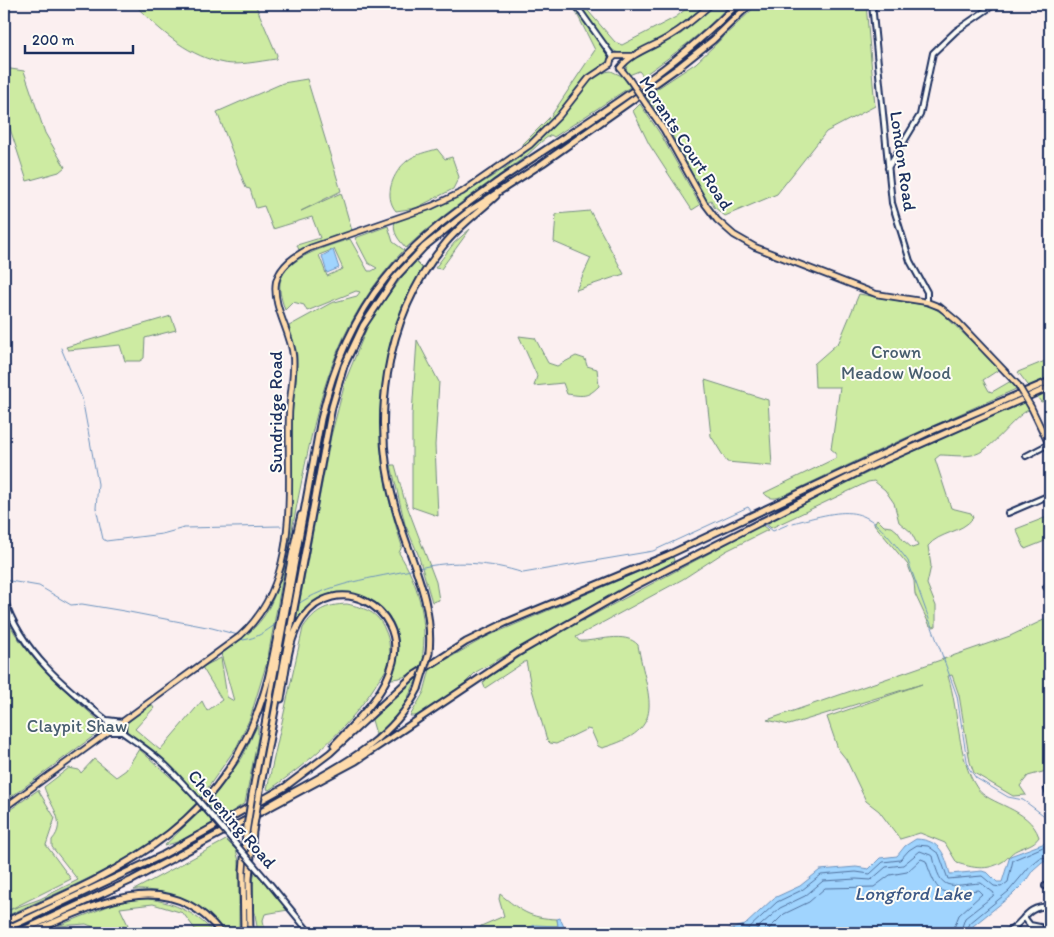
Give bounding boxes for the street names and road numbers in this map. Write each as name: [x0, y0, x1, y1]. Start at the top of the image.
street label: Morants Court Road: [634, 72, 738, 214]
street label: London Road: [885, 110, 921, 213]
street label: Sundridge Road: [265, 351, 287, 473]
street label: Chevening Road: [183, 765, 281, 873]

